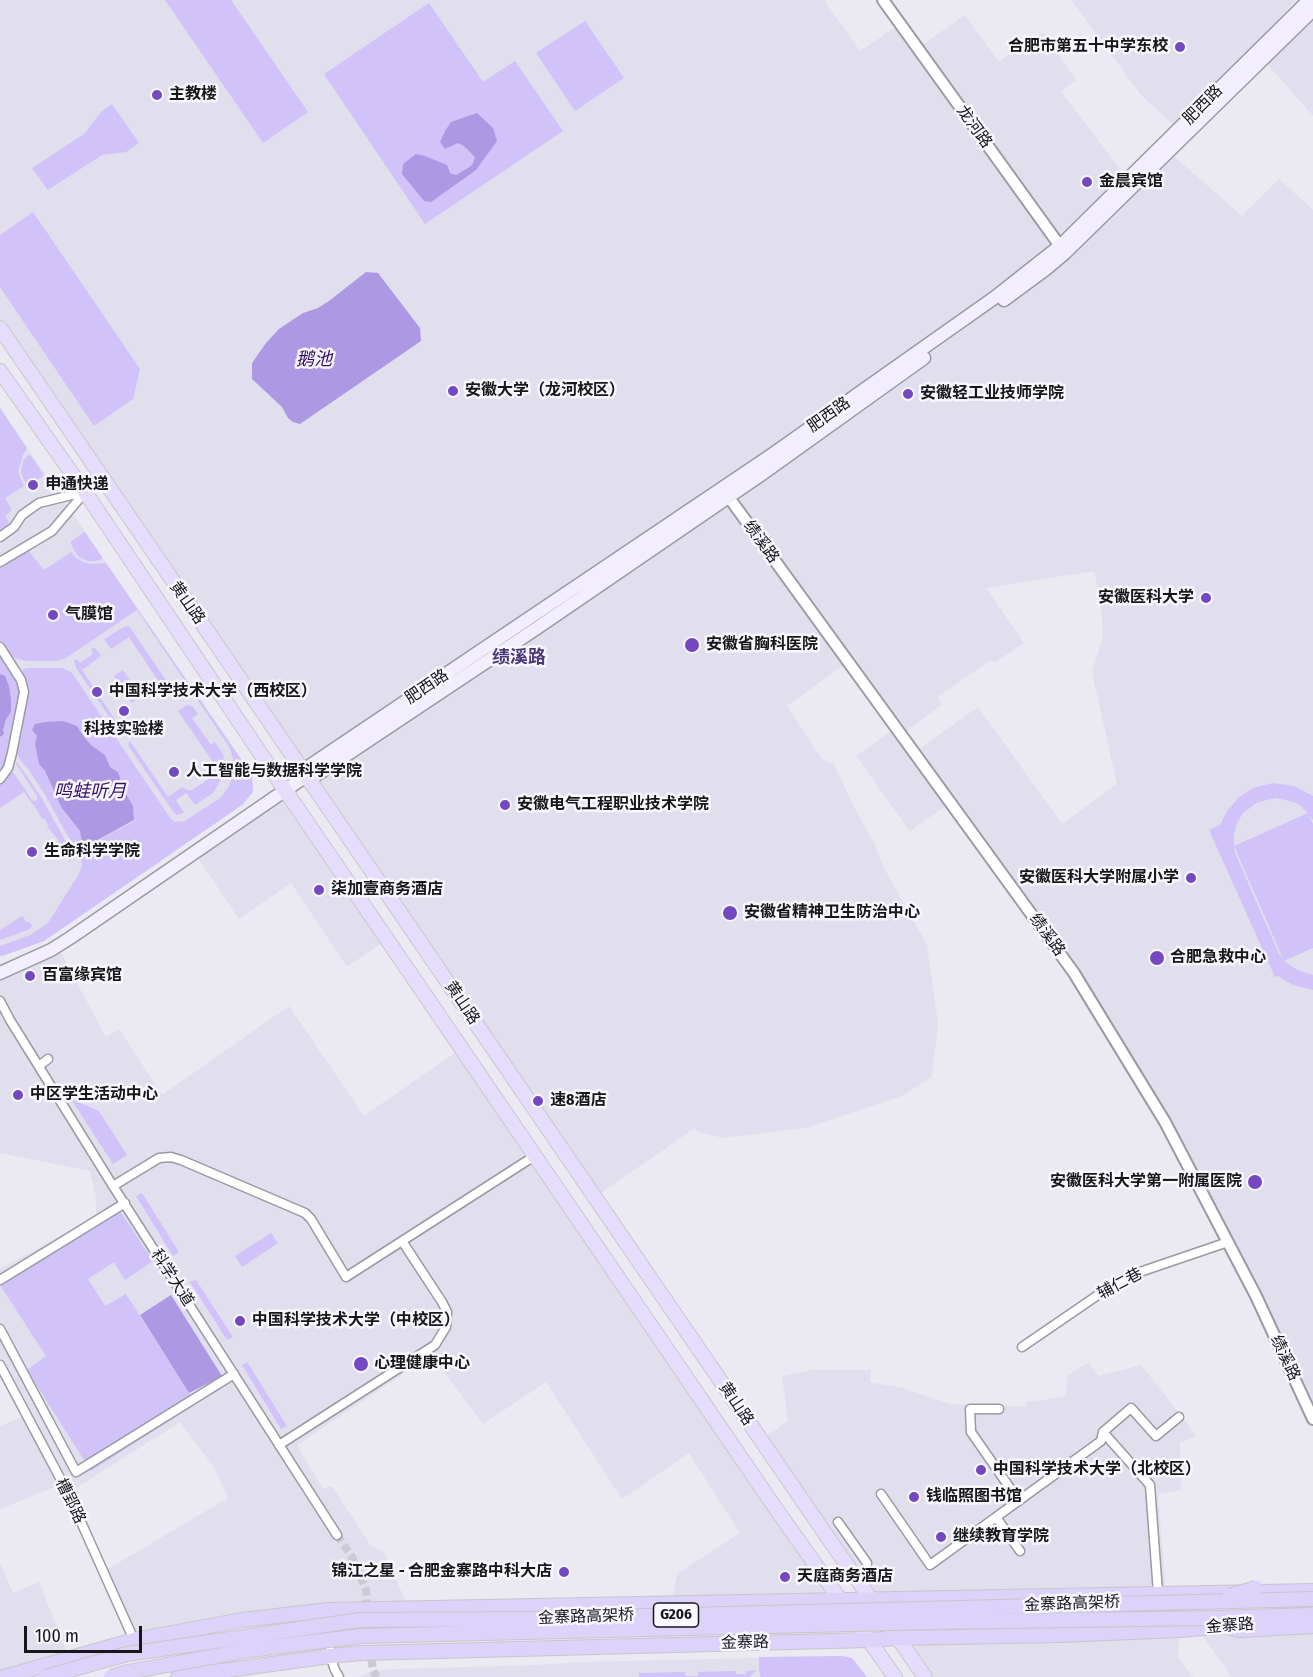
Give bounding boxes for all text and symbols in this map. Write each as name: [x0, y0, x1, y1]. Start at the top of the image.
place label: 合肥市第五十中学东校: [1008, 37, 1168, 57]
marker: 合肥市第五十中学东校: [1173, 40, 1187, 54]
street label: 肥西路: [1179, 81, 1227, 129]
place label: 主教楼: [169, 85, 217, 105]
marker: 主教楼: [150, 88, 164, 102]
street label: 龙河路: [952, 102, 996, 152]
place label: 金晨宾馆: [1099, 172, 1163, 192]
marker: 金晨宾馆: [1080, 175, 1094, 189]
water label: 鹅池: [296, 349, 332, 371]
place label: 安徽大学（龙河校区）: [465, 381, 625, 401]
marker: 安徽大学（龙河校区）: [446, 384, 460, 398]
place label: 安徽轻工业技师学院: [920, 384, 1064, 404]
marker: 安徽轻工业技师学院: [901, 387, 915, 401]
street label: 肥西路: [804, 393, 854, 437]
place label: 申通快递: [45, 475, 109, 495]
marker: 申通快递: [26, 478, 40, 492]
street label: 绩溪路: [739, 517, 783, 567]
street label: 黄山路: [165, 578, 209, 628]
place label: 安徽医科大学: [1098, 588, 1194, 608]
marker: 安徽医科大学: [1199, 591, 1213, 605]
place label: 气膜馆: [65, 605, 113, 625]
marker: 气膜馆: [46, 608, 60, 622]
place label: 安徽省胸科医院: [706, 635, 818, 655]
marker: 安徽省胸科医院: [683, 636, 701, 654]
district label: 绩溪路: [492, 647, 546, 669]
street label: 肥西路: [402, 666, 452, 708]
place label: 中国科学技术大学（西校区）: [109, 682, 317, 702]
marker: 中国科学技术大学（西校区）: [90, 685, 104, 699]
marker: 科技实验楼: [117, 704, 131, 718]
place label: 科技实验楼: [84, 720, 164, 740]
place label: 人工智能与数据科学学院: [186, 762, 362, 782]
marker: 人工智能与数据科学学院: [167, 765, 181, 779]
water label: 鸣蛙听月: [54, 781, 126, 803]
place label: 安徽电气工程职业技术学院: [517, 795, 709, 815]
marker: 安徽电气工程职业技术学院: [498, 798, 512, 812]
place label: 生命科学学院: [44, 842, 140, 862]
marker: 生命科学学院: [25, 845, 39, 859]
place label: 安徽医科大学附属小学: [1019, 868, 1179, 888]
marker: 安徽医科大学附属小学: [1184, 871, 1198, 885]
place label: 柒加壹商务酒店: [331, 880, 443, 900]
marker: 柒加壹商务酒店: [312, 883, 326, 897]
place label: 安徽省精神卫生防治中心: [744, 903, 920, 923]
marker: 安徽省精神卫生防治中心: [721, 904, 739, 922]
street label: 绩溪路: [1025, 910, 1069, 960]
place label: 合肥急救中心: [1170, 948, 1266, 968]
marker: 合肥急救中心: [1148, 949, 1166, 967]
place label: 百富缘宾馆: [42, 966, 122, 986]
marker: 百富缘宾馆: [23, 969, 37, 983]
street label: 黄山路: [441, 978, 483, 1028]
place label: 中区学生活动中心: [30, 1085, 158, 1105]
marker: 中区学生活动中心: [11, 1088, 25, 1102]
place label: 速8酒店: [550, 1091, 606, 1111]
marker: 速8酒店: [531, 1094, 545, 1108]
place label: 安徽医科大学第一附属医院: [1050, 1172, 1242, 1192]
marker: 安徽医科大学第一附属医院: [1246, 1173, 1264, 1191]
street label: 科学大道: [147, 1246, 197, 1310]
street label: 辅仁巷: [1094, 1264, 1146, 1304]
place label: 中国科学技术大学（中校区）: [252, 1311, 460, 1331]
marker: 中国科学技术大学（中校区）: [233, 1314, 247, 1328]
street label: 绩溪路: [1266, 1332, 1304, 1384]
place label: 心理健康中心: [374, 1354, 470, 1374]
marker: 心理健康中心: [352, 1355, 370, 1373]
street label: 黄山路: [715, 1379, 757, 1429]
place label: 中国科学技术大学（北校区）: [993, 1460, 1201, 1480]
marker: 中国科学技术大学（北校区）: [974, 1463, 988, 1477]
street label: 槽郢路: [51, 1475, 89, 1527]
place label: 钱临照图书馆: [926, 1487, 1022, 1507]
marker: 钱临照图书馆: [907, 1490, 921, 1504]
place label: 继续教育学院: [953, 1527, 1049, 1547]
marker: 继续教育学院: [934, 1530, 948, 1544]
place label: 锦江之星 - 合肥金寨路中科大店: [331, 1562, 552, 1582]
marker: 锦江之星 - 合肥金寨路中科大店: [557, 1565, 571, 1579]
place label: 天庭商务酒店: [797, 1567, 893, 1587]
marker: 天庭商务酒店: [778, 1570, 792, 1584]
street label: 金寨路高架桥: [1024, 1593, 1120, 1615]
road number: G206: [654, 1603, 698, 1627]
street label: 金寨路高架桥: [538, 1606, 634, 1628]
scale bar: [27, 1614, 146, 1652]
street label: 金寨路: [1205, 1615, 1255, 1637]
text: 100 m: [35, 1625, 79, 1647]
street label: 金寨路: [721, 1633, 769, 1653]

